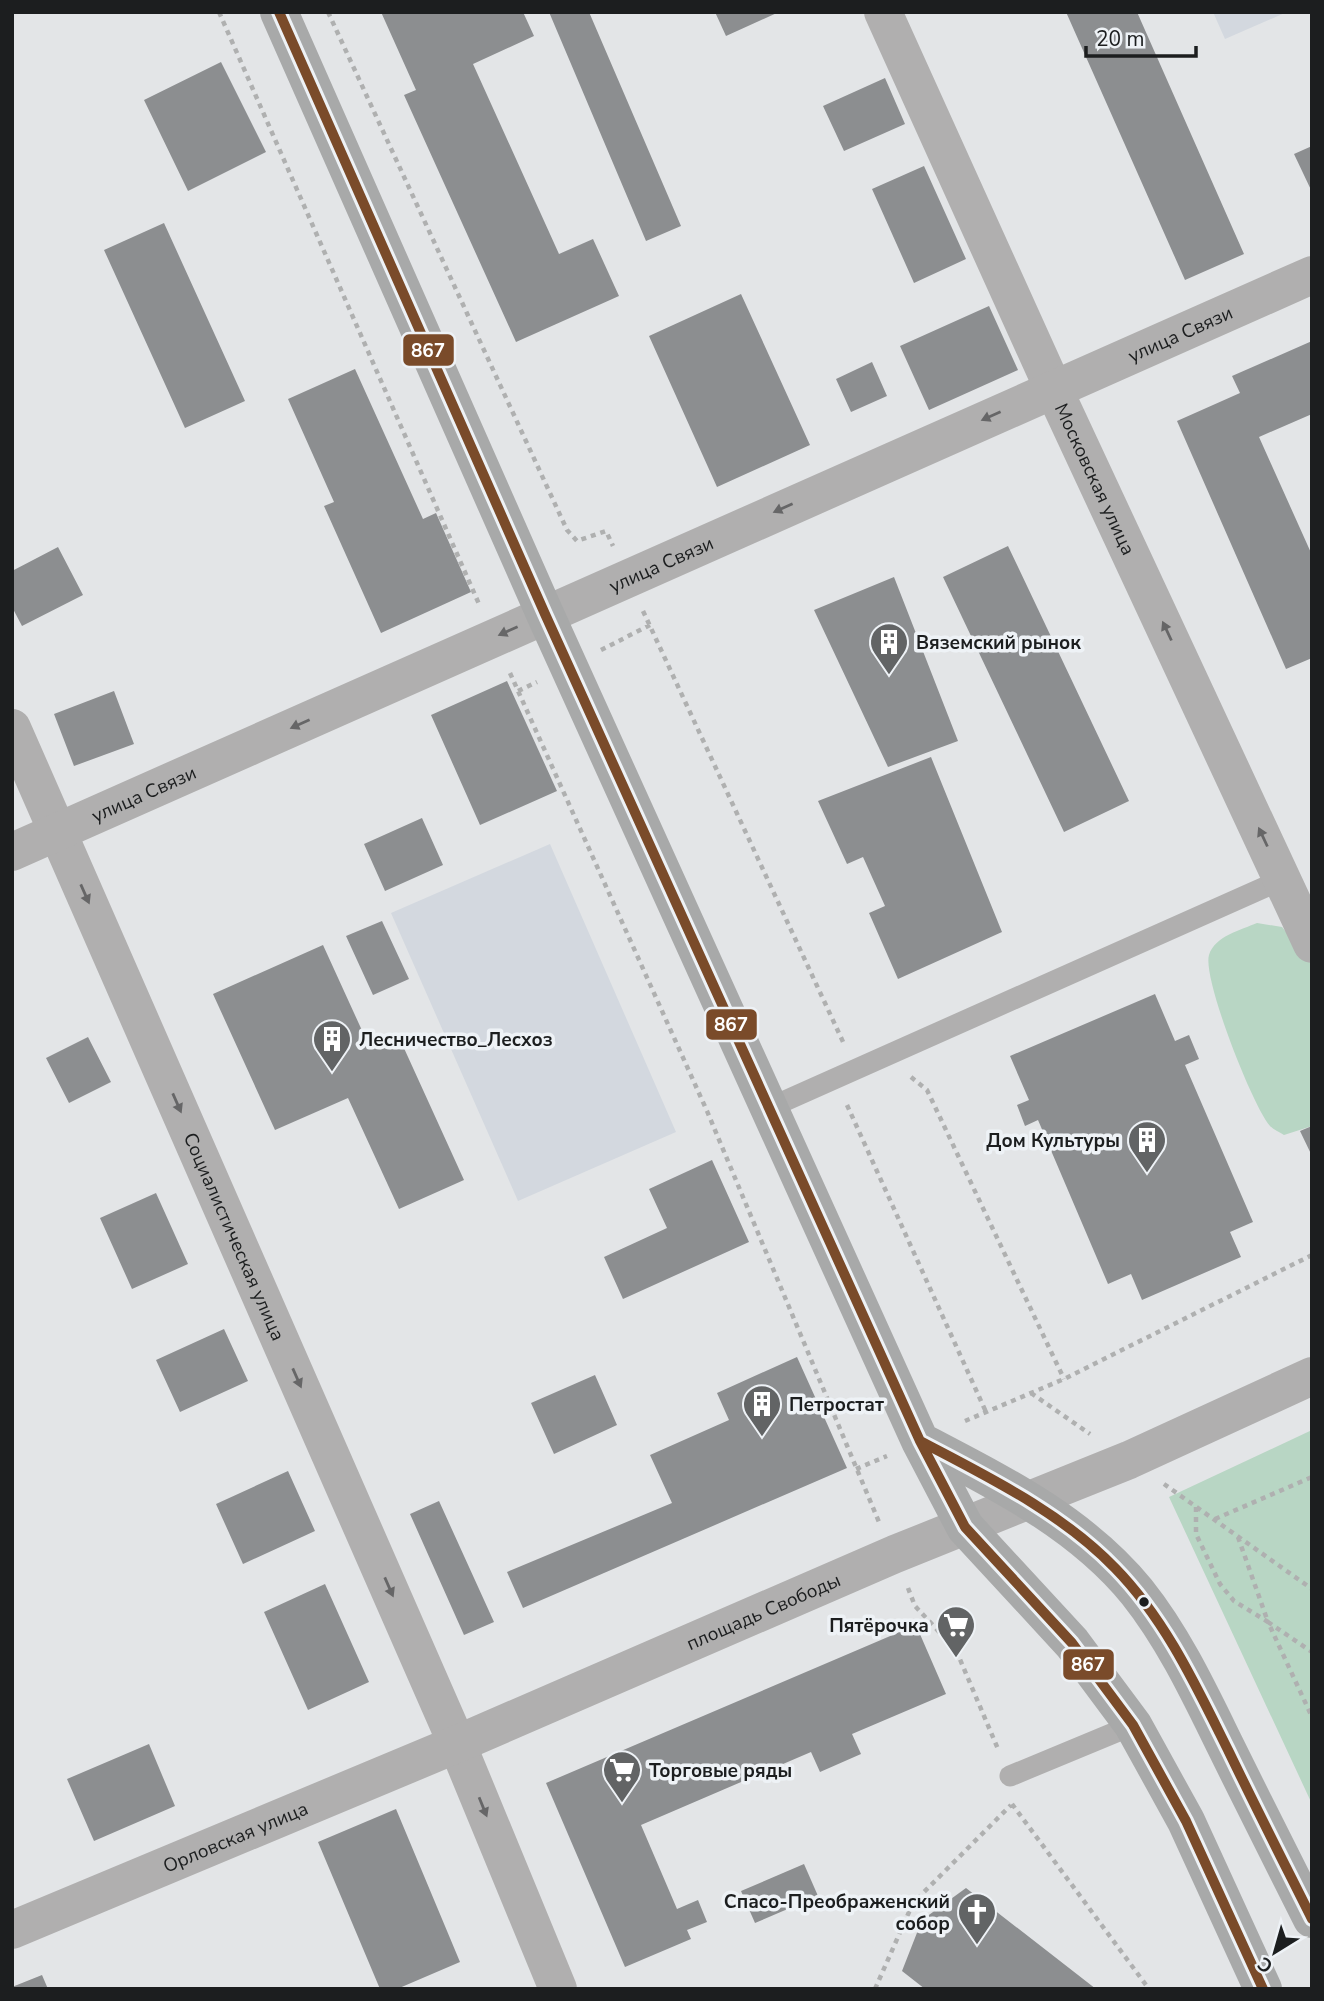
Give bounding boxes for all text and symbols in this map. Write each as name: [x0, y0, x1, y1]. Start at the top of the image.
scale bar: [1086, 14, 1196, 58]
text: 20 m: [1096, 25, 1145, 53]
street label: улица Связи: [1124, 300, 1237, 369]
line badge: 867: [402, 333, 455, 367]
text: 867: [411, 338, 445, 364]
street label: Московская улица: [1048, 399, 1141, 559]
one-way arrow: [980, 411, 1001, 422]
one-way arrow: [773, 502, 793, 514]
street label: улица Связи: [605, 530, 718, 599]
building icon: Вяземский рынок: [868, 621, 910, 676]
one-way arrow: [1161, 621, 1173, 641]
one-way arrow: [498, 625, 518, 637]
place label: Вяземский рынок: [916, 630, 1081, 656]
one-way arrow: [290, 718, 310, 730]
street label: улица Связи: [88, 760, 200, 829]
one-way arrow: [1257, 827, 1269, 847]
one-way arrow: [80, 884, 91, 905]
line badge: 867: [705, 1008, 758, 1041]
text: 867: [714, 1012, 748, 1038]
building icon: Лесничество_Лесхоз: [311, 1018, 353, 1073]
place label: Лесничество_Лесхоз: [359, 1027, 553, 1053]
one-way arrow: [172, 1092, 183, 1113]
building icon: Дом Культуры: [1126, 1119, 1168, 1174]
place label: Дом Культуры: [986, 1128, 1120, 1154]
street label: Социалистическая улица: [177, 1129, 291, 1345]
one-way arrow: [292, 1368, 303, 1389]
building icon: Петростат: [741, 1383, 783, 1438]
place label: Петростат: [789, 1392, 884, 1418]
street label: площадь Свободы: [682, 1567, 845, 1657]
one-way arrow: [383, 1577, 394, 1598]
unlabelled marker: [1137, 1595, 1151, 1609]
supermarket icon: Пятёрочка: [935, 1604, 977, 1659]
place label: Пятёрочка: [829, 1613, 929, 1639]
line badge: 867: [1062, 1648, 1115, 1681]
text: 867: [1071, 1652, 1105, 1678]
supermarket icon: Торговые ряды: [601, 1749, 643, 1804]
place label: Торговые ряды: [649, 1758, 792, 1784]
street label: Орловская улица: [159, 1796, 312, 1880]
one-way arrow: [478, 1797, 489, 1818]
place label: Спасо-Преображенский собор: [724, 1889, 950, 1937]
church icon: Спасо-Преображенский собор: [956, 1891, 998, 1946]
north arrow: [1240, 1917, 1310, 1987]
text: С: [1252, 1950, 1278, 1979]

